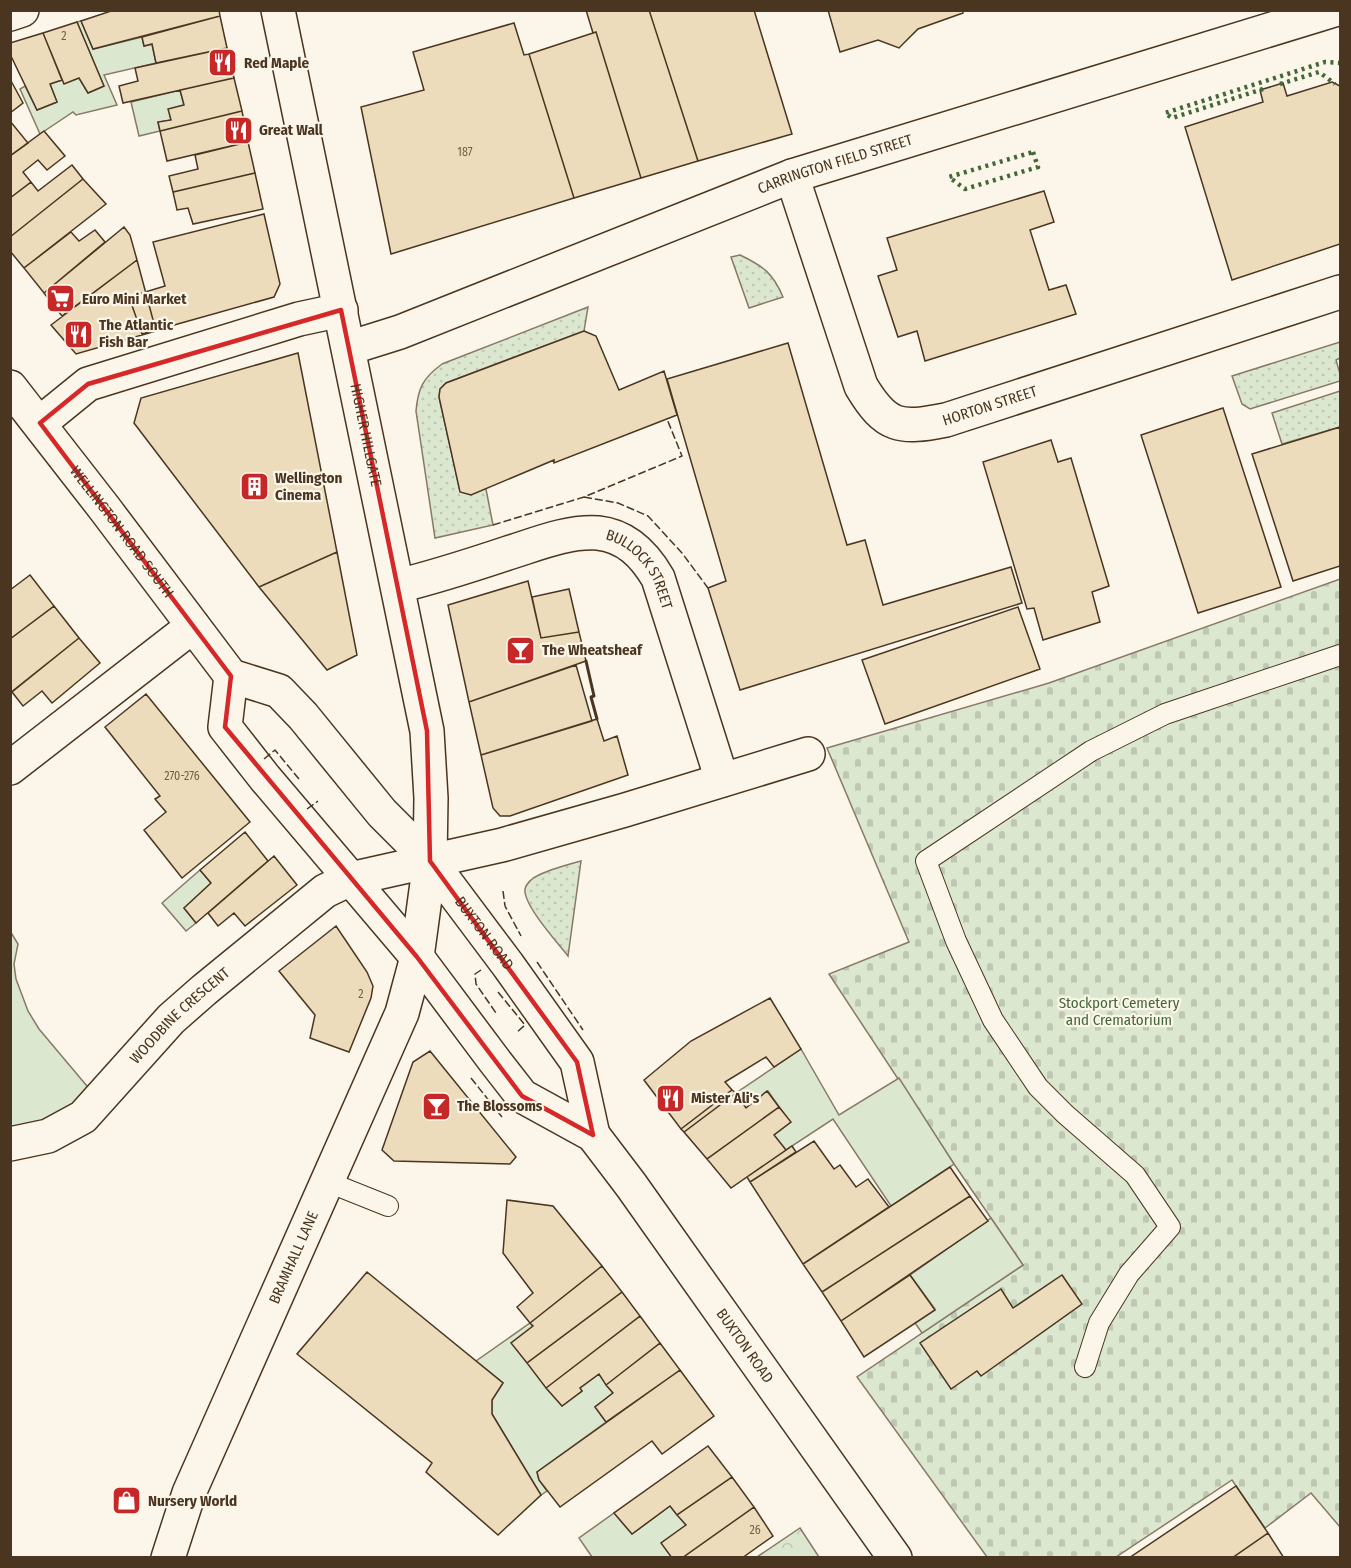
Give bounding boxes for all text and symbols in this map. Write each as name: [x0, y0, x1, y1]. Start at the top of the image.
house number: 2: [61, 29, 67, 43]
restaurant icon: Red Maple: [207, 47, 239, 79]
place label: Red Maple: [244, 54, 310, 72]
restaurant icon: Great Wall: [222, 114, 254, 146]
place label: Great Wall: [259, 121, 324, 139]
street label: CARRINGTON FIELD STREET: [755, 131, 915, 198]
house number: 187: [457, 145, 473, 159]
supermarket icon: Euro Mini Market: [45, 283, 77, 315]
place label: Euro Mini Market: [82, 290, 187, 308]
place label: The Atlantic Fish Bar: [99, 316, 174, 351]
restaurant icon: The Atlantic Fish Bar: [62, 318, 94, 350]
street label: HIGHER HILLGATE: [346, 382, 385, 488]
street label: HORTON STREET: [940, 382, 1039, 430]
street label: WELLINGTON ROAD SOUTH: [66, 462, 178, 601]
place label: Wellington Cinema: [275, 469, 342, 504]
building icon: Wellington Cinema: [238, 471, 270, 503]
street label: BULLOCK STREET: [604, 526, 676, 611]
bar icon: The Wheatsheaf: [505, 634, 537, 666]
place label: The Wheatsheaf: [542, 641, 643, 659]
house number: 270-276: [164, 769, 200, 783]
street label: BUXTON ROAD: [451, 893, 517, 973]
street label: WOODBINE CRESCENT: [126, 964, 233, 1068]
house number: 2: [358, 987, 364, 1001]
park label: Stockport Cemetery and Crematorium: [1059, 994, 1180, 1029]
restaurant icon: Mister Ali's: [654, 1082, 686, 1114]
place label: Mister Ali's: [691, 1089, 760, 1107]
bar icon: The Blossoms: [420, 1090, 452, 1122]
place label: The Blossoms: [457, 1097, 543, 1115]
street label: BRAMHALL LANE: [265, 1208, 322, 1307]
street label: BUXTON ROAD: [712, 1305, 777, 1386]
shop icon: Nursery World: [111, 1485, 143, 1517]
place label: Nursery World: [148, 1492, 237, 1510]
house number: 26: [749, 1523, 761, 1537]

